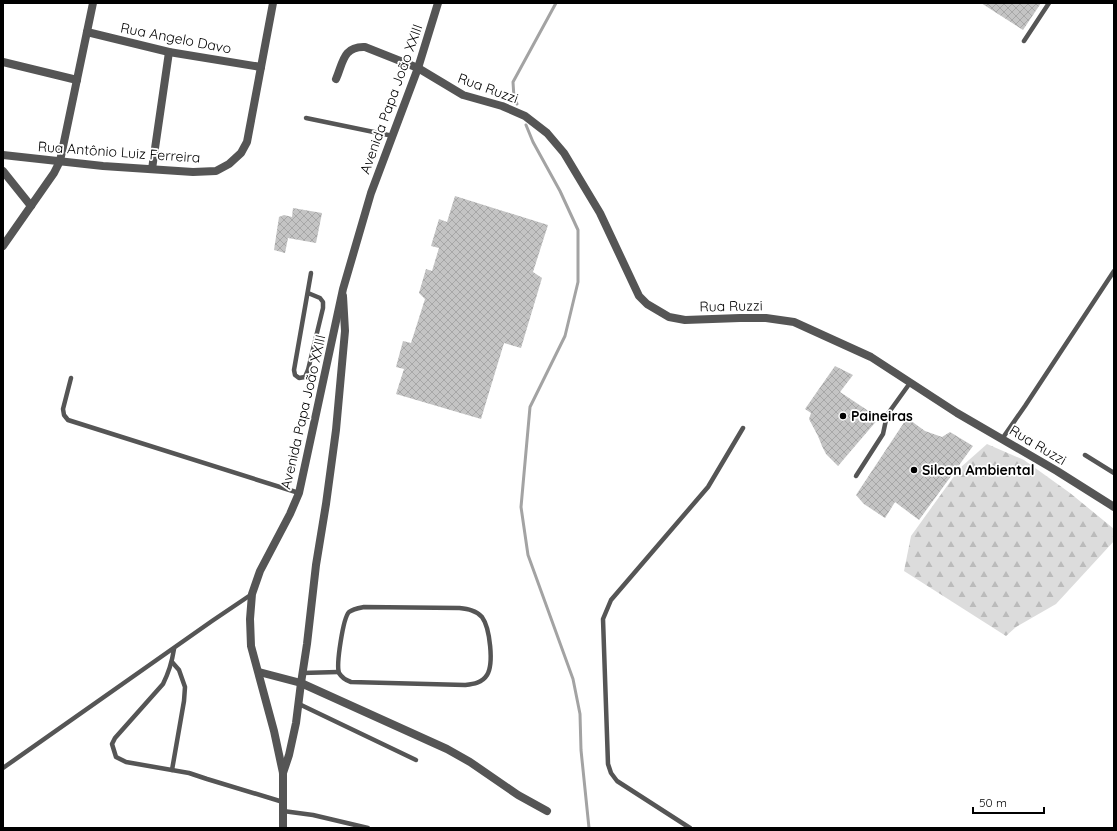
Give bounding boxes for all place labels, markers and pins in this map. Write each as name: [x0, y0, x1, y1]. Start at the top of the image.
place label: Paineiras: [851, 407, 913, 425]
marker: Paineiras: [838, 411, 848, 421]
place label: Silcon Ambiental: [922, 461, 1034, 479]
marker: Silcon Ambiental: [909, 465, 919, 475]

